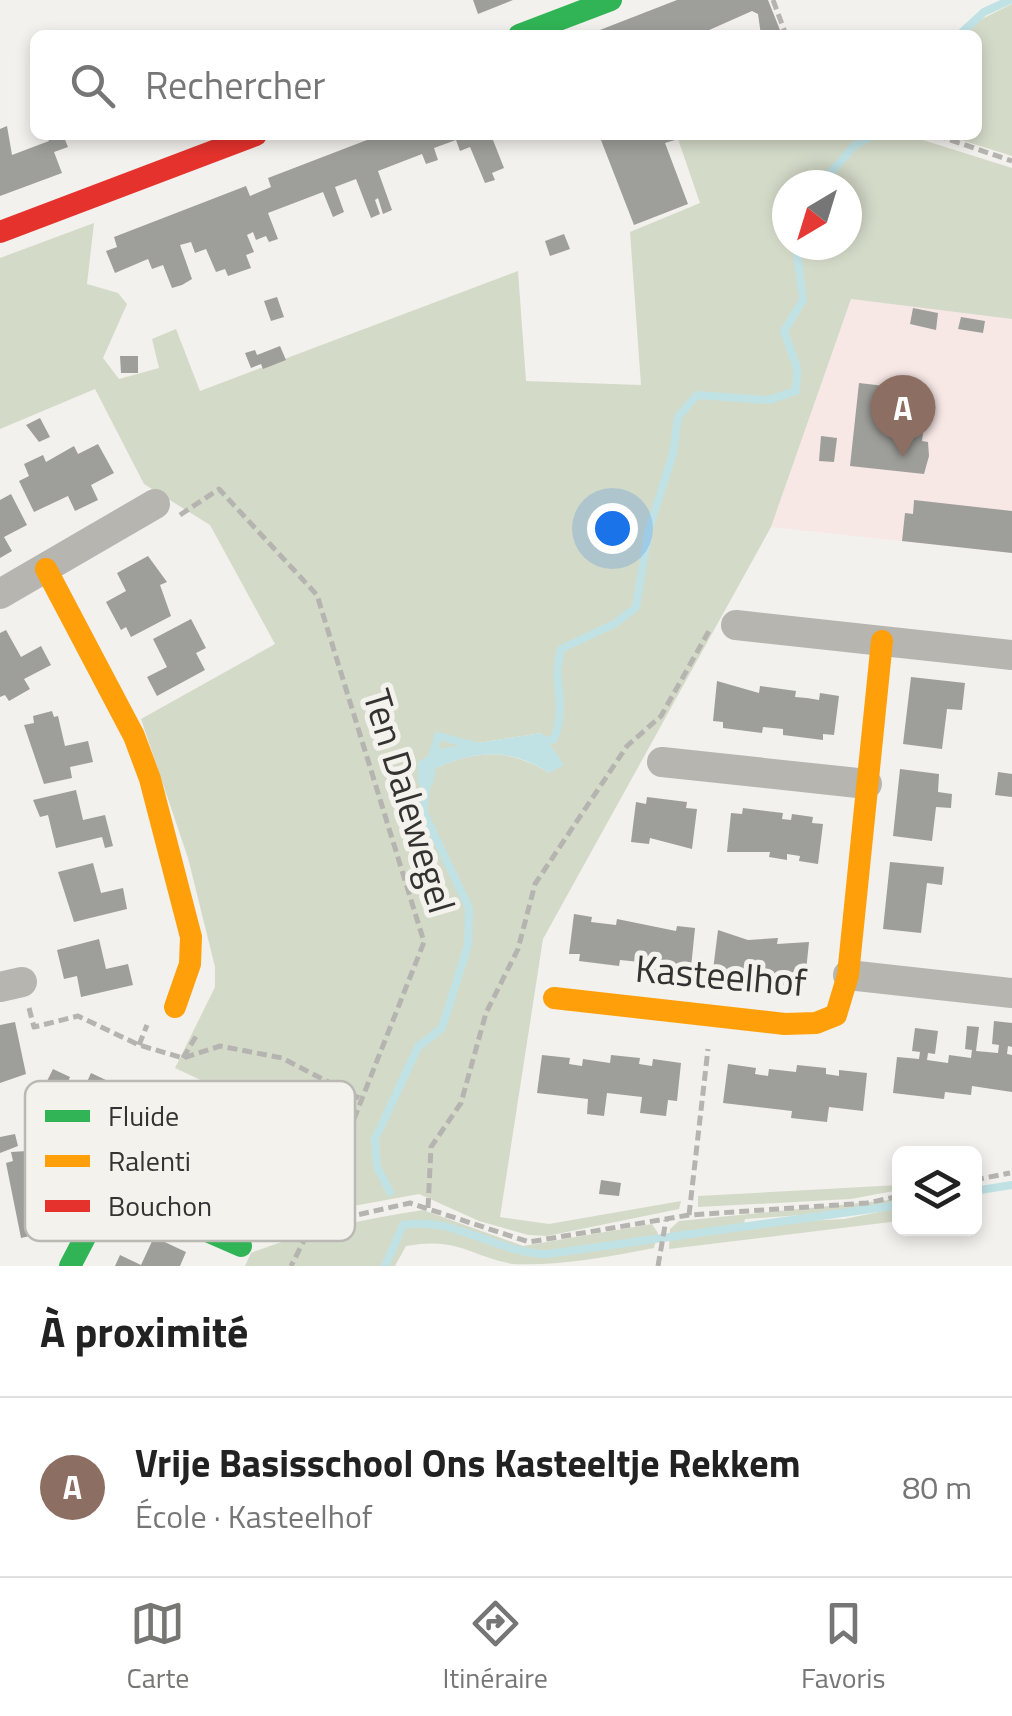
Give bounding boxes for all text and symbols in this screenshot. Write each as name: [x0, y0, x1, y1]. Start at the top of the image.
search box: [30, 30, 982, 140]
text: Rechercher: [145, 56, 326, 114]
icon: search: [65, 58, 120, 113]
north arrow: [772, 170, 862, 260]
pin: A: [870, 374, 936, 457]
your location: [587, 503, 638, 554]
street label: Ten Dalewegel: [348, 682, 472, 920]
street label: Kasteelhof: [633, 939, 810, 1011]
legend: [25, 1081, 355, 1241]
text: Fluide: [108, 1094, 179, 1137]
text: Ralenti: [108, 1139, 191, 1182]
map controls: [892, 1146, 982, 1236]
button: layers: [892, 1146, 982, 1236]
text: Bouchon: [108, 1184, 212, 1227]
text: À proximité: [40, 1299, 248, 1363]
text: Vrije Basisschool Ons Kasteeltje Rekkem: [135, 1434, 801, 1492]
text: A: [63, 1463, 82, 1511]
text: 80 m: [902, 1463, 972, 1511]
text: École · Kasteelhof: [135, 1492, 372, 1540]
tab: Carte: [127, 1596, 189, 1699]
tab: Itinéraire: [442, 1596, 548, 1699]
tab: Favoris: [801, 1596, 885, 1699]

